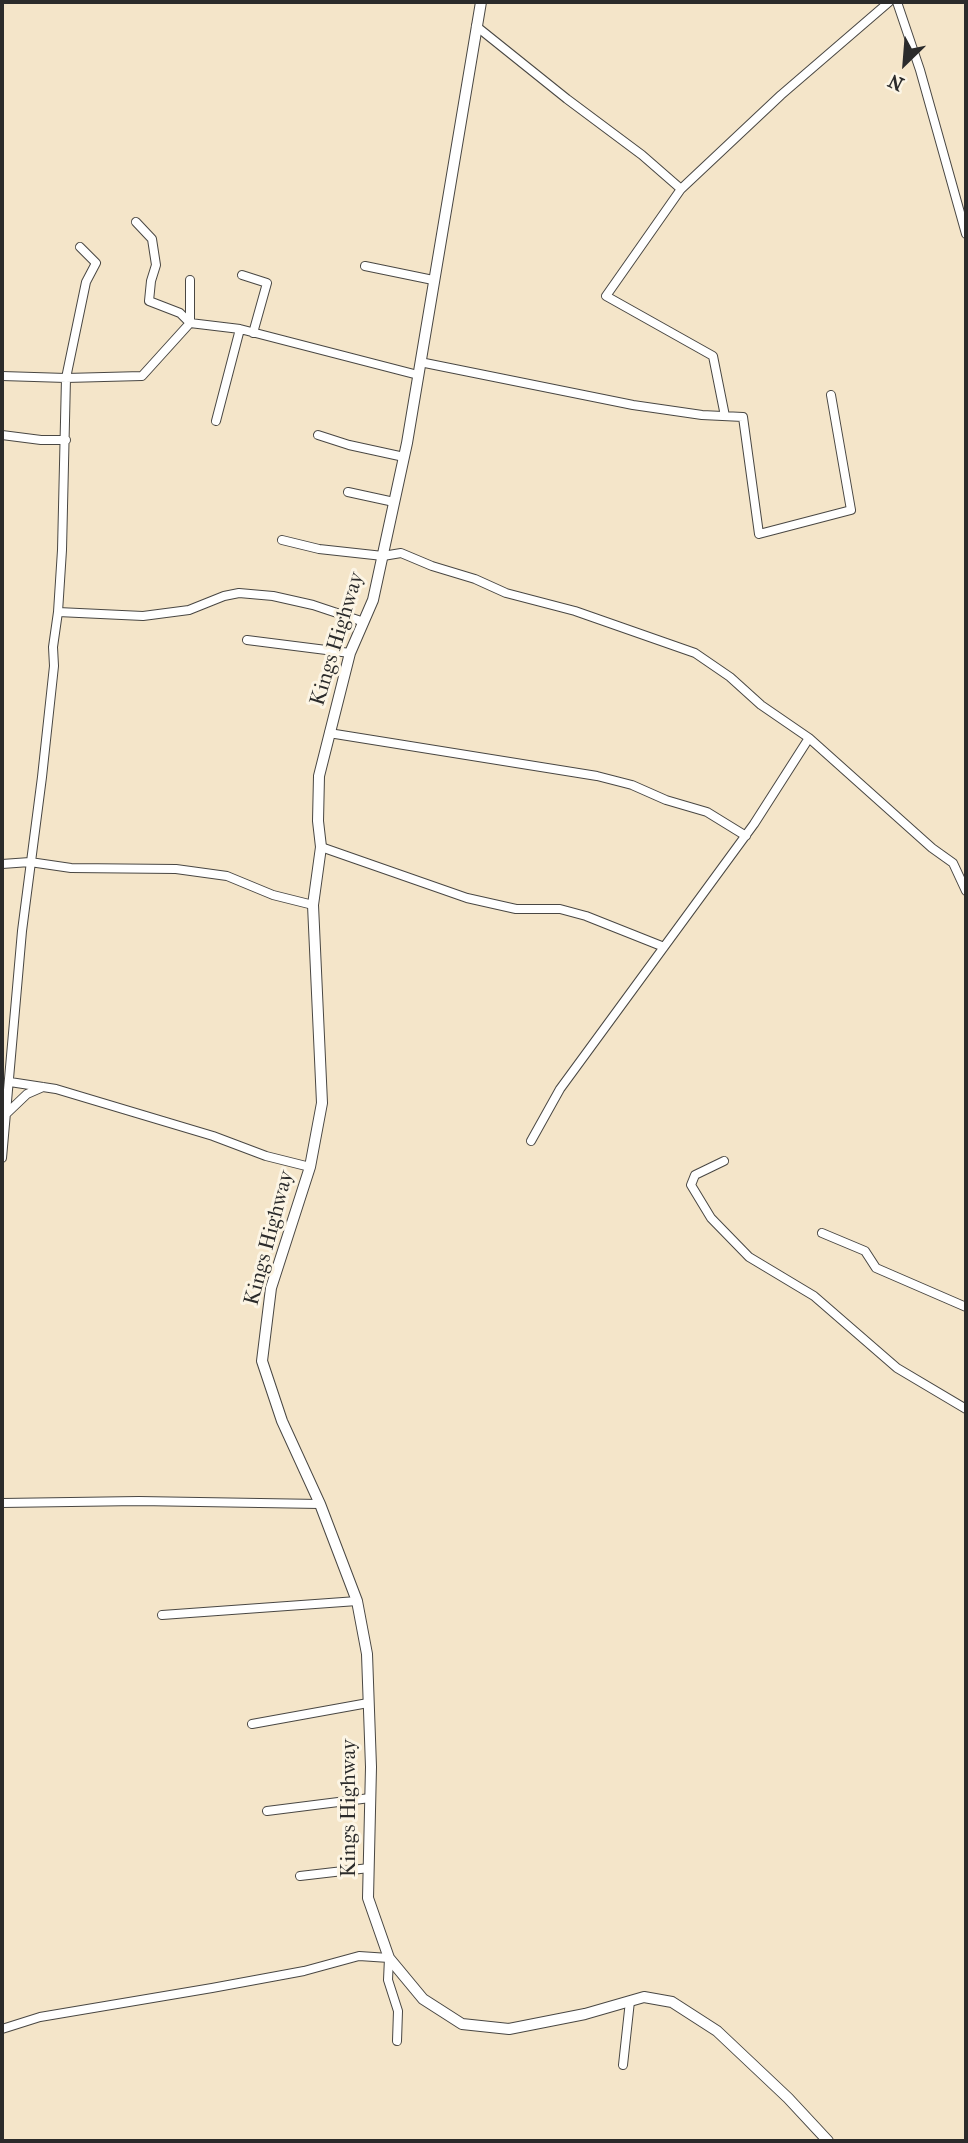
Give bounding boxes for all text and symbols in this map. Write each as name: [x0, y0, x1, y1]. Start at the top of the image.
north arrow: [870, 28, 940, 98]
text: N: [885, 69, 907, 95]
street label: Kings Highway: [306, 569, 370, 709]
street label: Kings Highway: [240, 1168, 300, 1308]
street label: Kings Highway: [337, 1739, 363, 1877]

